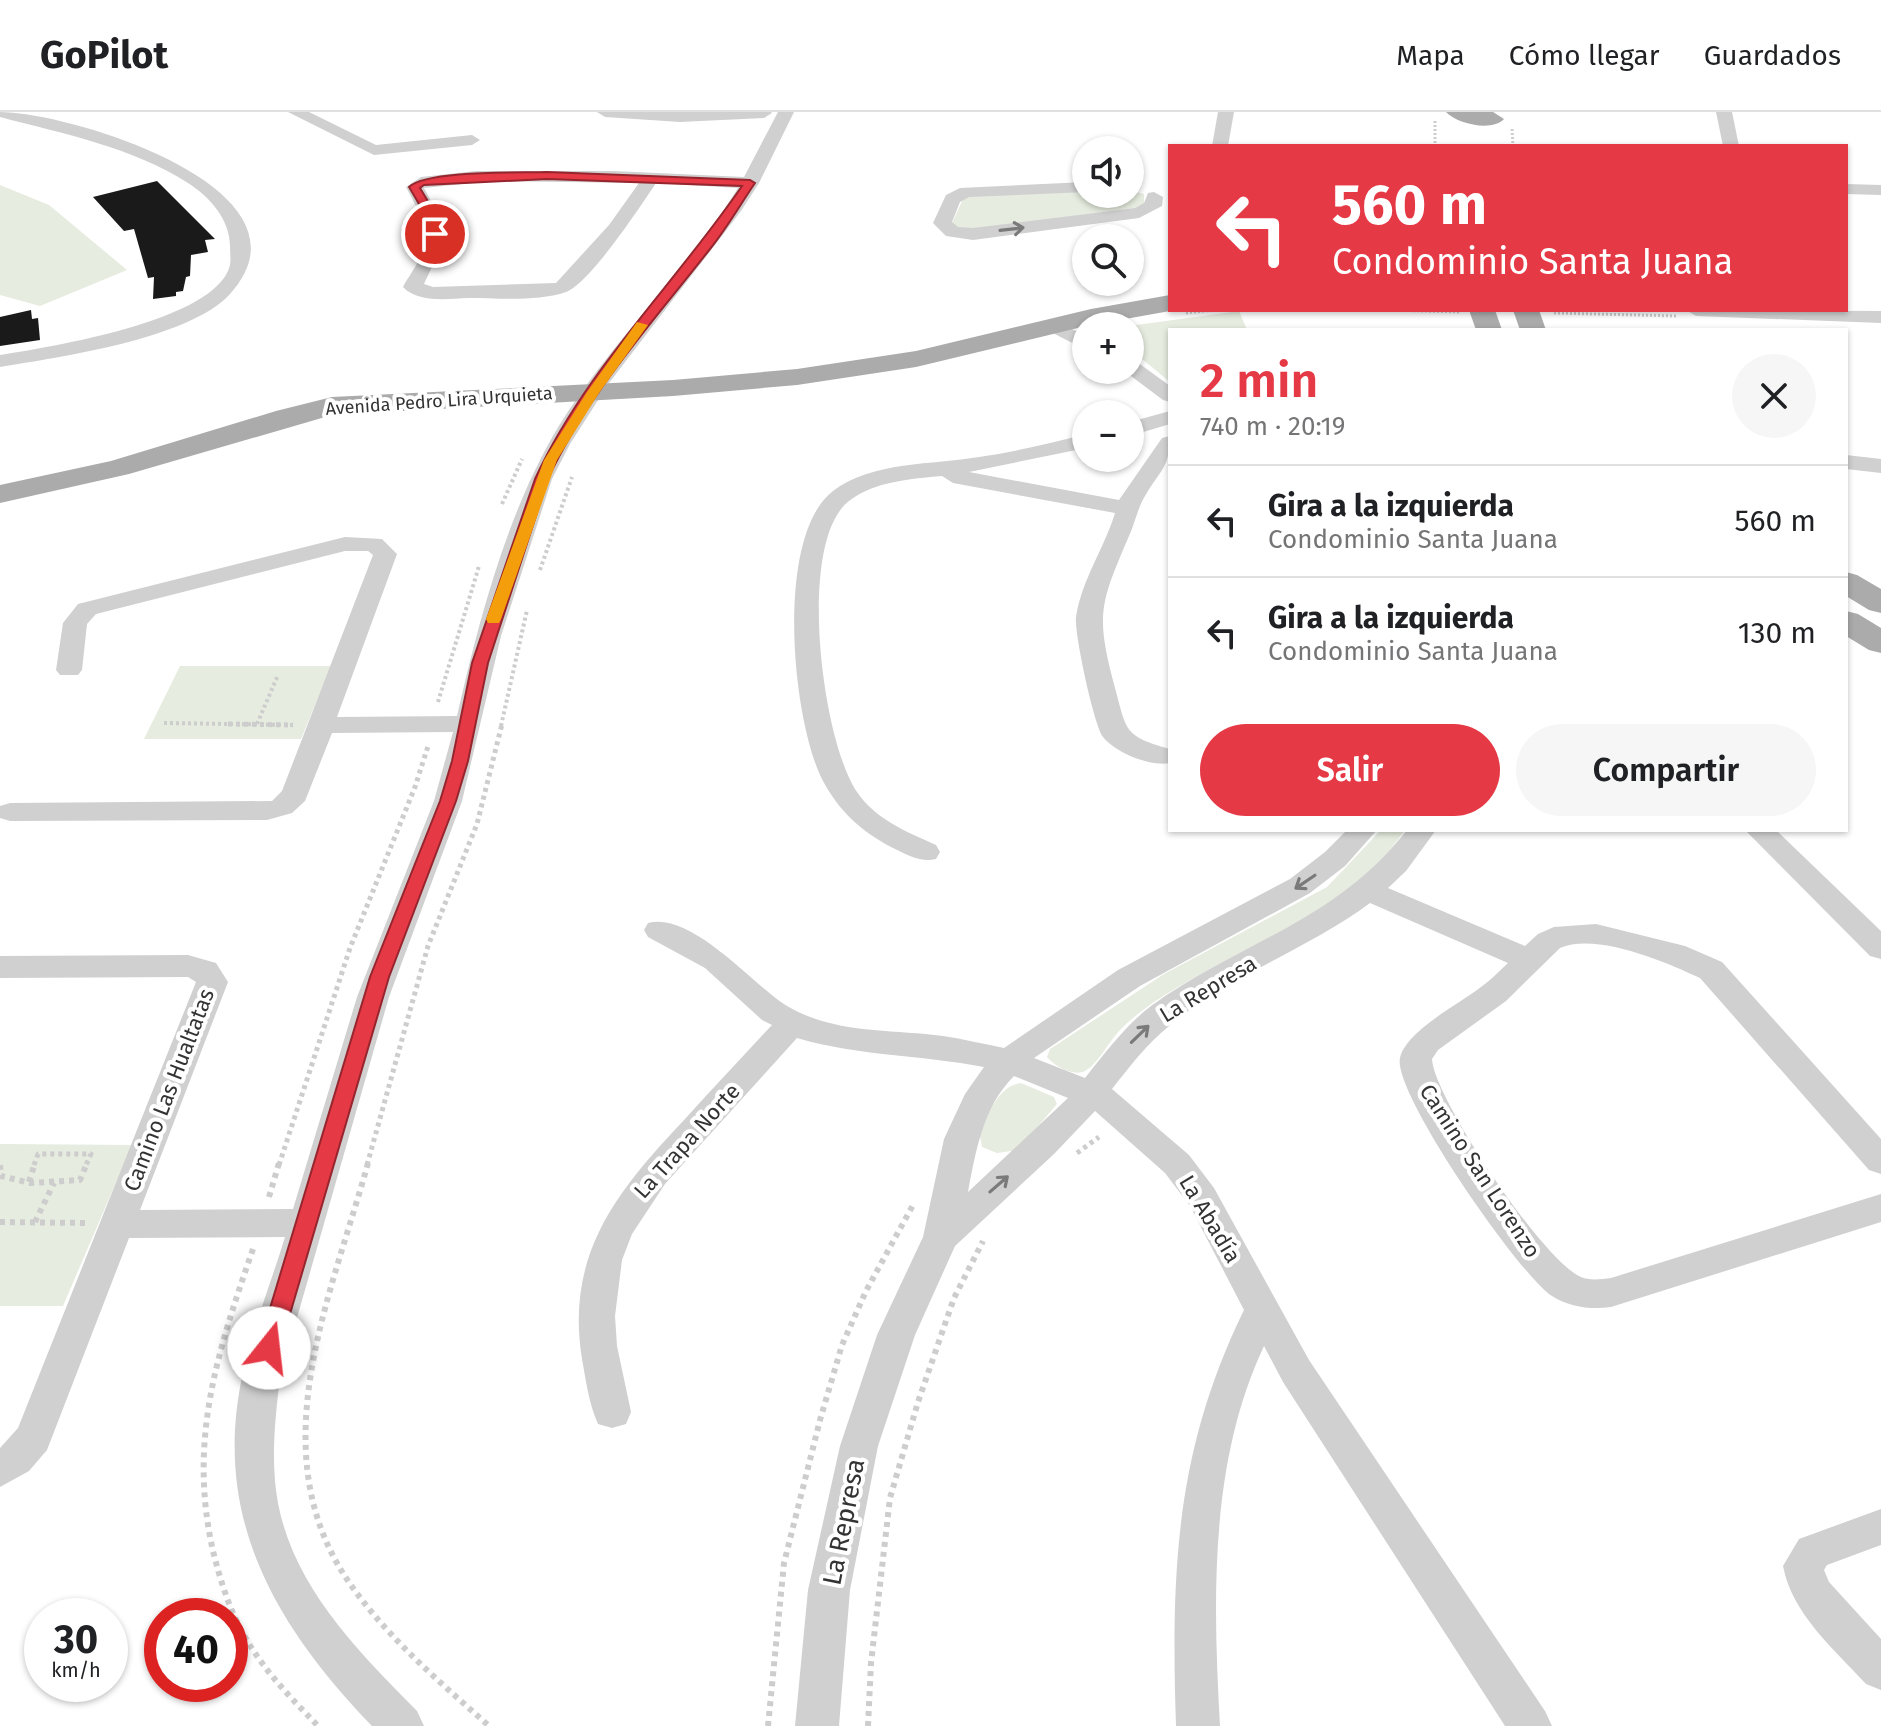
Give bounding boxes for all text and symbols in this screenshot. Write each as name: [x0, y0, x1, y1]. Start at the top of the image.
text: GoPilot: [40, 32, 168, 78]
text: Mapa: [1396, 39, 1465, 72]
text: Cómo llegar: [1509, 39, 1660, 72]
text: Guardados: [1704, 39, 1841, 72]
map controls: [1072, 136, 1144, 472]
button: sound: [1072, 136, 1144, 208]
text: 560 m: [1332, 172, 1487, 239]
icon: left: [1200, 176, 1304, 280]
pin: [401, 200, 469, 268]
icon: arrive: [413, 212, 457, 256]
one-way arrow: [998, 222, 1025, 237]
button: search: [1072, 224, 1144, 296]
text: Condominio Santa Juana: [1332, 240, 1733, 284]
button: +: [1072, 312, 1144, 384]
text: 2 min: [1200, 352, 1318, 410]
button: close: [1732, 354, 1816, 438]
street label: Avenida Pedro Lira Urquieta: [325, 382, 553, 420]
button: −: [1072, 400, 1144, 472]
text: 740 m · 20:19: [1200, 411, 1346, 442]
text: Gira a la izquierda: [1268, 488, 1514, 524]
icon: left: [1200, 499, 1244, 543]
text: 560 m: [1735, 503, 1816, 539]
text: Condominio Santa Juana: [1268, 524, 1558, 555]
text: Gira a la izquierda: [1268, 600, 1514, 636]
icon: left: [1200, 611, 1244, 655]
text: 130 m: [1738, 615, 1816, 651]
text: Condominio Santa Juana: [1268, 636, 1558, 667]
button: Salir: [1200, 724, 1500, 816]
button: Compartir: [1516, 724, 1816, 816]
one-way arrow: [1294, 875, 1317, 891]
street label: La Represa: [1155, 950, 1261, 1028]
street label: Camino Las Hualtatas: [118, 985, 220, 1195]
one-way arrow: [1130, 1024, 1150, 1043]
street label: La Trapa Norte: [628, 1078, 746, 1204]
street label: Camino San Lorenzo: [1414, 1079, 1546, 1263]
street label: La Abadía: [1173, 1170, 1247, 1268]
one-way arrow: [988, 1176, 1008, 1194]
position arrow: [227, 1306, 311, 1390]
street label: La Represa: [817, 1456, 871, 1588]
speed limit sign: 40: [144, 1598, 248, 1702]
text: 30: [54, 1616, 98, 1664]
text: km/h: [51, 1658, 101, 1682]

